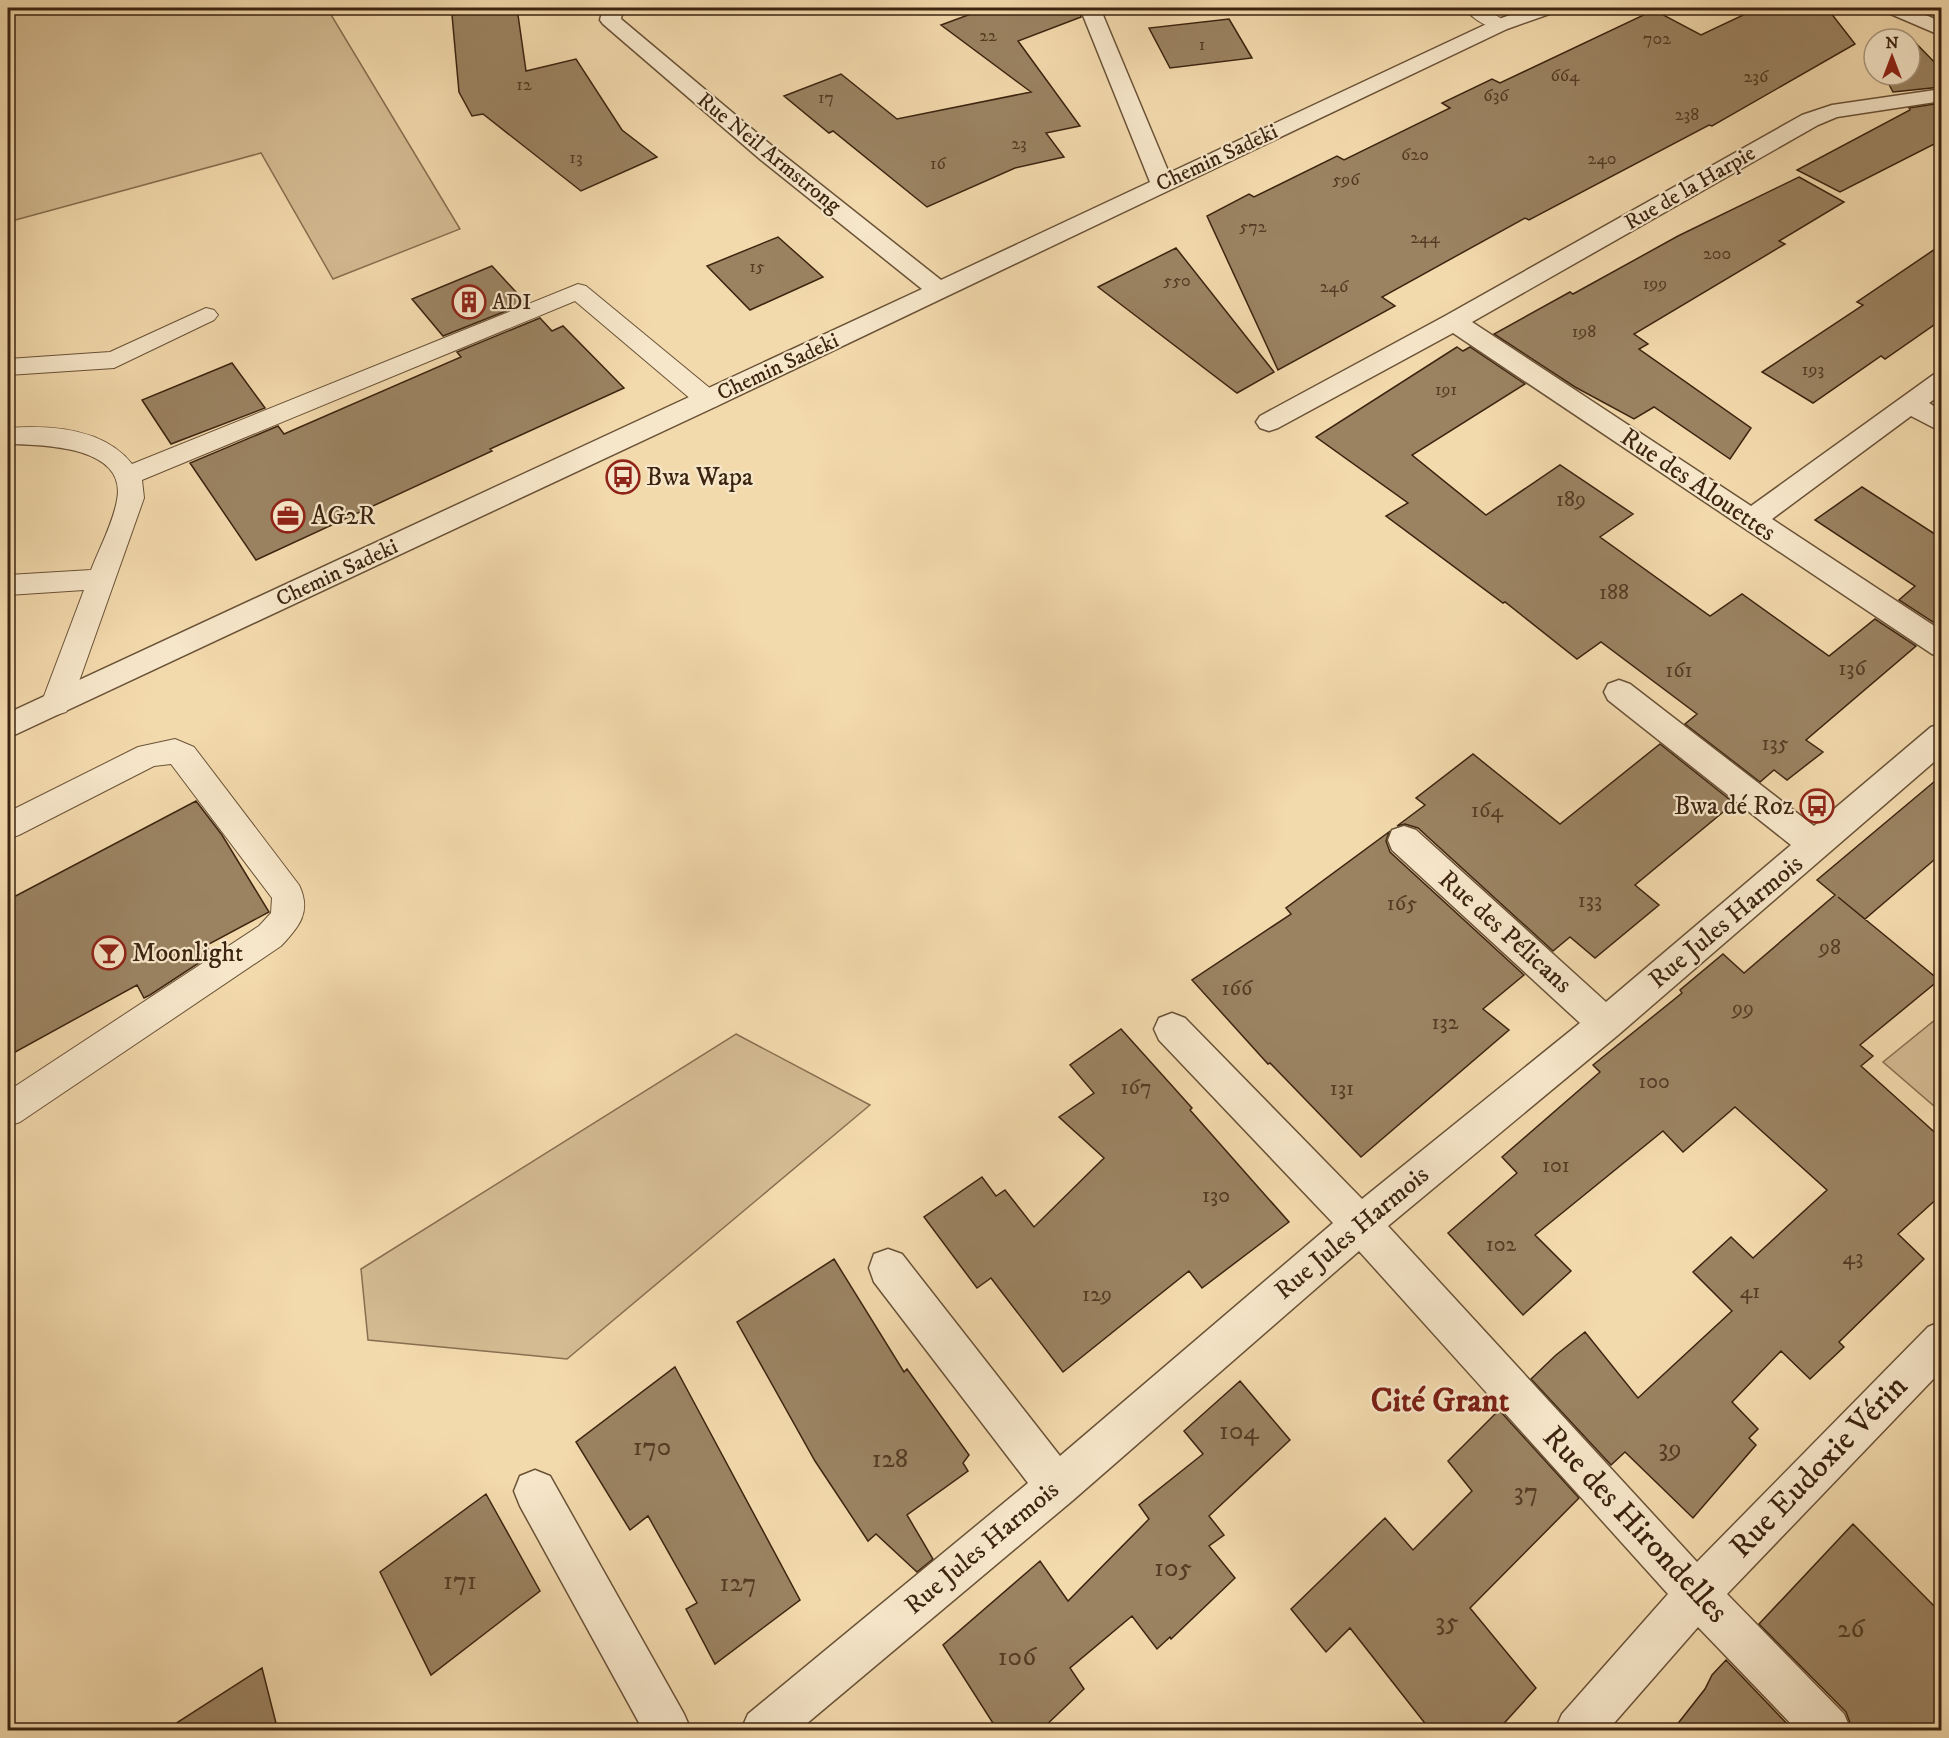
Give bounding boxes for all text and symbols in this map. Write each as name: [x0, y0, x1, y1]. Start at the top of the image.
house number: 22: [979, 25, 997, 47]
north arrow: [1862, 27, 1922, 87]
house number: 702: [1643, 28, 1671, 50]
text: N: [1885, 33, 1899, 53]
house number: 1: [1199, 34, 1205, 56]
house number: 664: [1550, 65, 1580, 87]
house number: 236: [1744, 66, 1769, 88]
house number: 12: [516, 74, 532, 96]
house number: 636: [1483, 85, 1509, 107]
street label: Rue Neil Armstrong: [692, 87, 847, 219]
house number: 17: [818, 87, 834, 109]
house number: 238: [1675, 104, 1699, 126]
street label: Chemin Sadeki: [1152, 118, 1282, 198]
house number: 23: [1011, 133, 1027, 155]
street label: Rue de la Harpie: [1620, 140, 1760, 236]
house number: 620: [1401, 144, 1429, 166]
house number: 13: [569, 147, 583, 169]
house number: 240: [1588, 148, 1616, 170]
house number: 16: [930, 153, 947, 175]
house number: 596: [1332, 169, 1360, 191]
house number: 572: [1239, 216, 1267, 238]
house number: 244: [1410, 227, 1440, 249]
house number: 200: [1703, 243, 1731, 265]
house number: 15: [749, 256, 765, 278]
house number: 550: [1163, 270, 1191, 292]
house number: 199: [1643, 273, 1667, 295]
house number: 246: [1320, 276, 1349, 298]
building icon: ADI: [451, 284, 487, 320]
place label: ADI: [492, 289, 531, 316]
house number: 198: [1572, 321, 1596, 343]
street label: Chemin Sadeki: [713, 327, 843, 407]
house number: 193: [1802, 359, 1824, 381]
house number: 191: [1435, 379, 1457, 401]
street label: Rue des Alouettes: [1614, 421, 1782, 549]
bus stop icon: Bwa Wapa: [605, 459, 641, 495]
place label: Bwa Wapa: [646, 461, 753, 494]
house number: 189: [1556, 486, 1586, 513]
office icon: AG2R: [270, 498, 306, 534]
place label: AG2R: [311, 500, 376, 533]
street label: Chemin Sadeki: [272, 533, 402, 613]
house number: 188: [1599, 579, 1629, 606]
house number: 136: [1838, 655, 1867, 682]
house number: 161: [1665, 657, 1693, 684]
house number: 135: [1761, 730, 1789, 757]
bus stop icon: Bwa dé Roz: [1799, 788, 1835, 824]
place label: Bwa dé Roz: [1674, 790, 1794, 823]
house number: 164: [1471, 797, 1504, 824]
street label: Rue Jules Harmois: [1642, 848, 1810, 996]
street label: Rue des Pélicans: [1431, 863, 1579, 1001]
house number: 133: [1578, 887, 1602, 914]
house number: 165: [1387, 890, 1417, 917]
house number: 98: [1818, 934, 1841, 961]
bar icon: Moonlight: [91, 935, 127, 971]
place label: Moonlight: [132, 937, 243, 970]
house number: 166: [1222, 975, 1254, 1002]
house number: 99: [1731, 995, 1754, 1022]
house number: 132: [1431, 1009, 1459, 1036]
house number: 100: [1638, 1068, 1670, 1095]
house number: 167: [1120, 1074, 1152, 1101]
house number: 131: [1330, 1075, 1354, 1102]
house number: 101: [1542, 1152, 1570, 1179]
street label: Rue Jules Harmois: [1268, 1159, 1436, 1307]
house number: 130: [1202, 1182, 1230, 1209]
house number: 102: [1486, 1231, 1517, 1258]
house number: 43: [1843, 1244, 1863, 1271]
house number: 41: [1740, 1278, 1760, 1305]
house number: 129: [1082, 1281, 1112, 1308]
street label: Rue Eudoxie Vérin: [1722, 1367, 1917, 1567]
district label: Cité Grant: [1371, 1381, 1510, 1422]
house number: 104: [1219, 1414, 1259, 1448]
street label: Rue des Hirondelles: [1533, 1418, 1737, 1632]
house number: 170: [633, 1430, 671, 1464]
house number: 39: [1658, 1431, 1682, 1465]
house number: 128: [872, 1442, 908, 1476]
street label: Rue Jules Harmois: [898, 1474, 1066, 1622]
house number: 37: [1514, 1475, 1538, 1509]
house number: 105: [1154, 1551, 1192, 1585]
house number: 171: [443, 1564, 477, 1598]
house number: 127: [720, 1566, 756, 1600]
house number: 35: [1435, 1605, 1459, 1639]
house number: 26: [1837, 1612, 1866, 1646]
house number: 106: [998, 1640, 1037, 1674]

